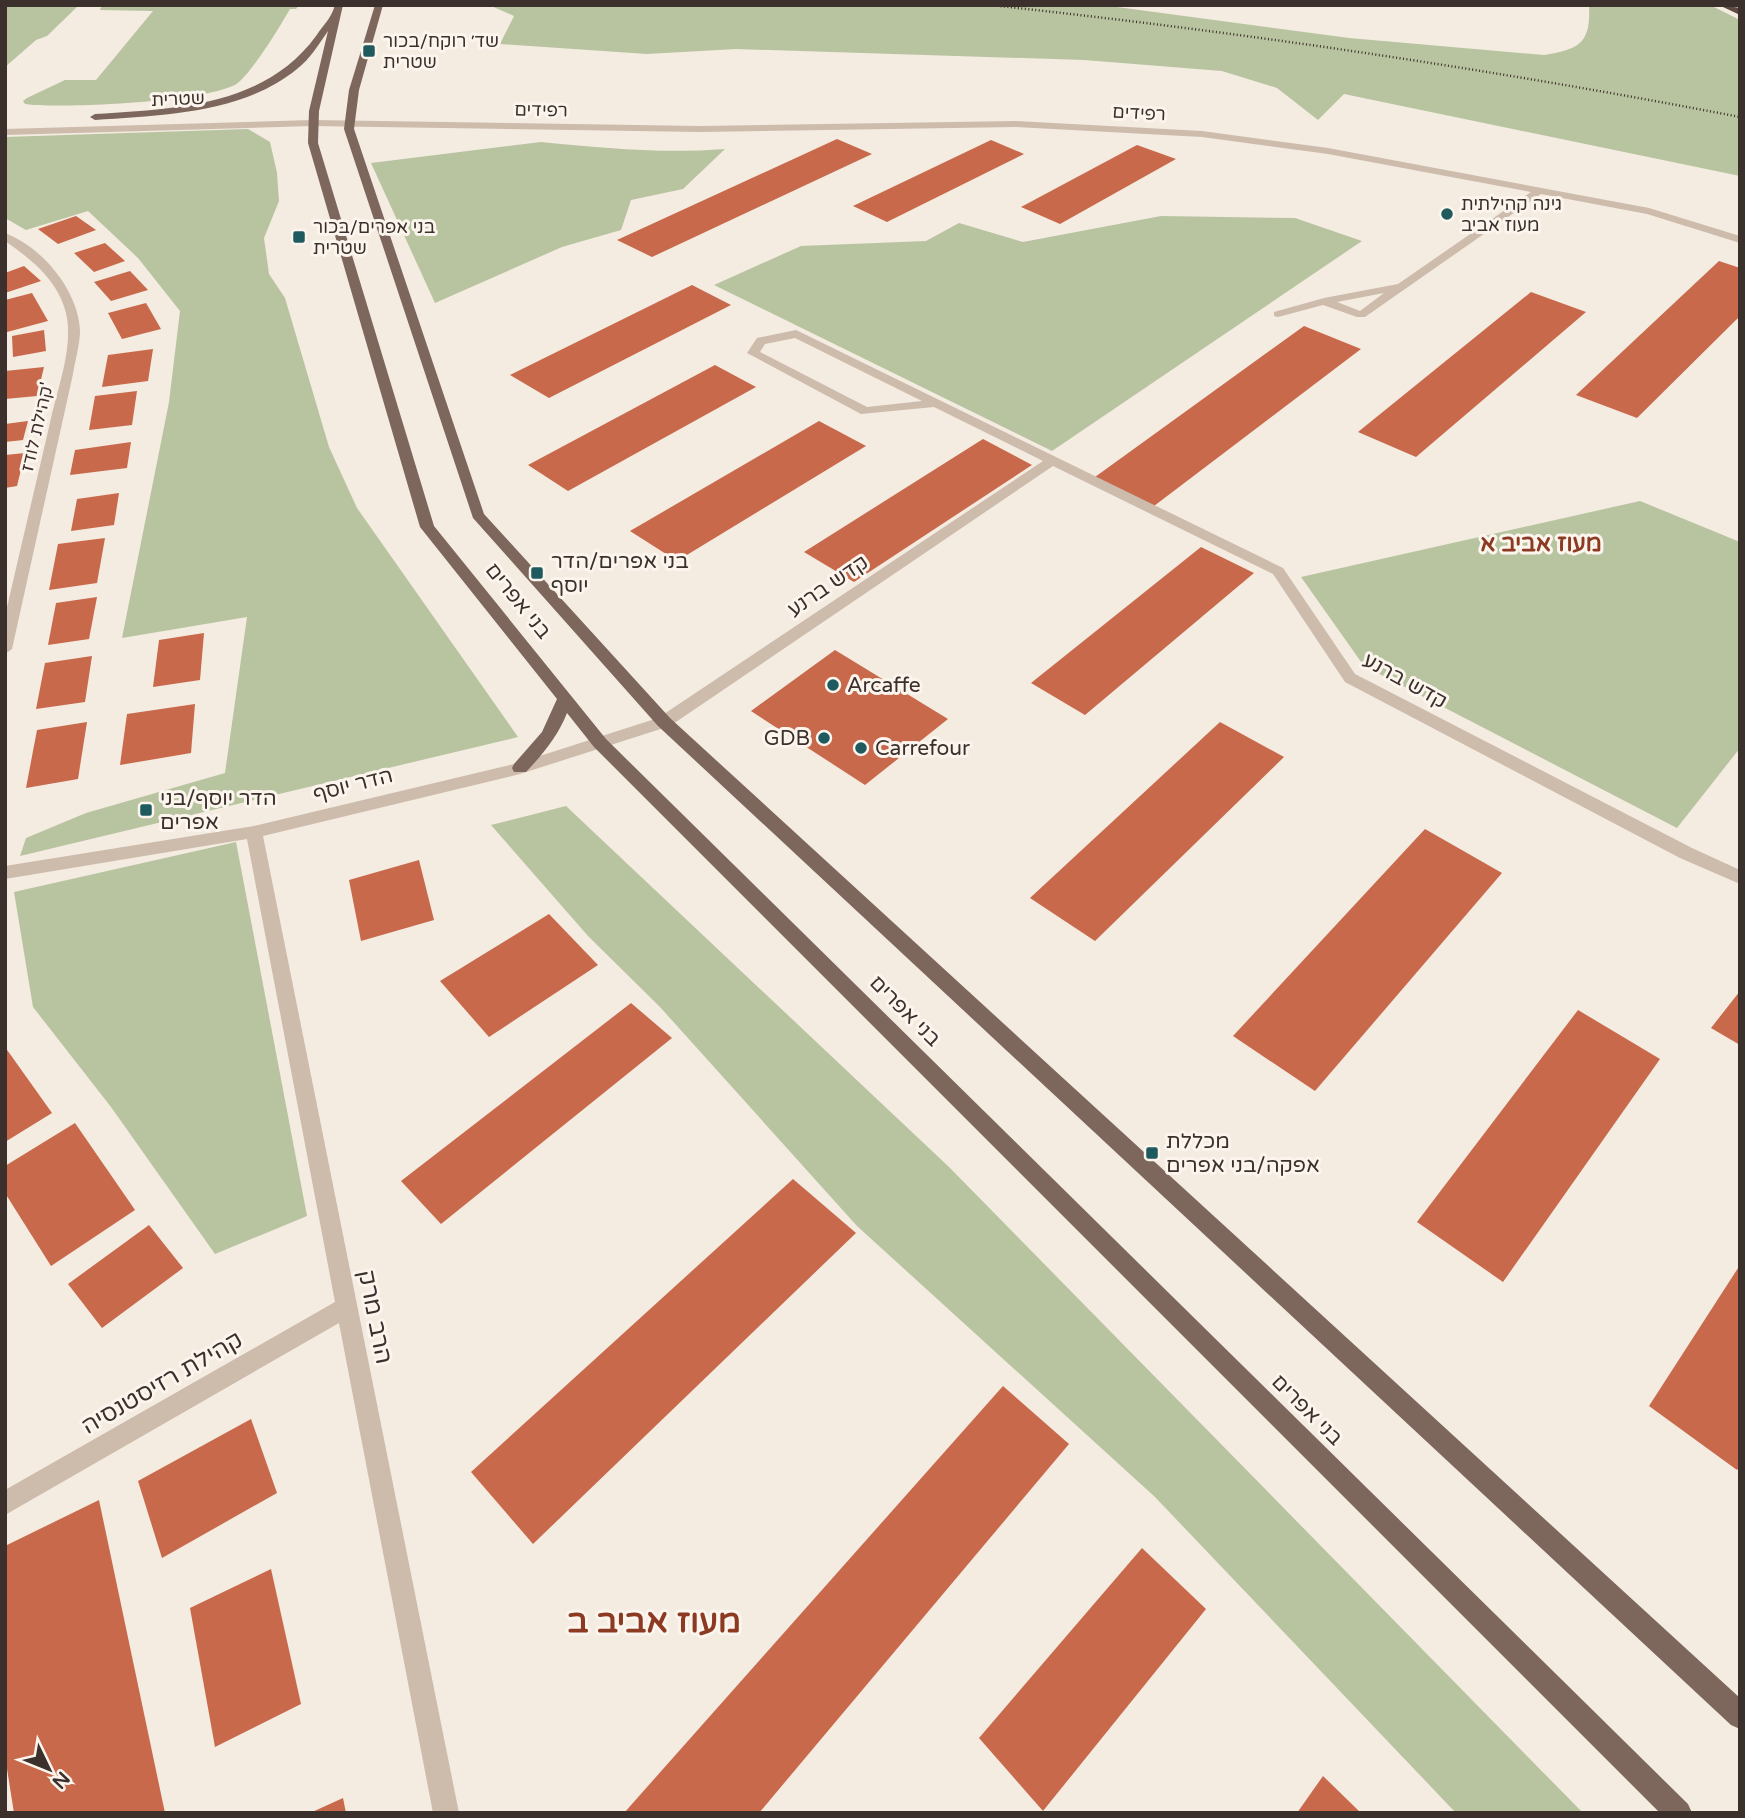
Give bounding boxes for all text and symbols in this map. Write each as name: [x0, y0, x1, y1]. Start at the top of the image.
place label: שד׳ רוקח/בכור שטרית: [383, 30, 499, 73]
marker: שד׳ רוקח/בכור שטרית: [361, 43, 377, 59]
street label: שטרית: [151, 87, 205, 111]
street label: רפידים: [514, 99, 568, 121]
street label: רפידים: [1112, 101, 1166, 125]
place label: גינה קהילתית מעוז אביב: [1461, 193, 1562, 236]
marker: גינה קהילתית מעוז אביב: [1439, 206, 1455, 222]
place label: בני אפרים/בכור שטרית: [313, 216, 436, 259]
marker: בני אפרים/בכור שטרית: [291, 229, 307, 245]
street label: קהילת לודז': [16, 380, 58, 474]
district label: מעוז אביב א: [1480, 530, 1602, 558]
place label: בני אפרים/הדר יוסף: [551, 549, 689, 598]
street label: קדש ברנע: [783, 550, 873, 622]
street label: בני אפרים: [480, 558, 556, 644]
marker: בני אפרים/הדר יוסף: [529, 565, 545, 581]
street label: קדש ברנע: [1359, 648, 1451, 714]
place label: Arcaffe: [847, 673, 921, 698]
marker: Arcaffe: [825, 677, 841, 693]
place label: GDB: [764, 726, 810, 751]
marker: GDB: [816, 730, 832, 746]
place label: Carrefour: [875, 736, 970, 761]
marker: Carrefour: [853, 740, 869, 756]
street label: הדר יוסף: [311, 763, 395, 807]
place label: הדר יוסף/בני אפרים: [160, 786, 277, 835]
marker: הדר יוסף/בני אפרים: [138, 802, 154, 818]
street label: בני אפרים: [864, 970, 946, 1052]
place label: מכללת אפקה/בני אפרים: [1166, 1129, 1320, 1178]
marker: מכללת אפקה/בני אפרים: [1144, 1145, 1160, 1161]
street label: הרב מרק: [352, 1267, 398, 1367]
street label: קהילת רזיסטנסיה: [76, 1325, 248, 1441]
street label: בני אפרים: [1266, 1369, 1348, 1451]
district label: מעוז אביב ב: [567, 1602, 741, 1641]
north arrow: [14, 1734, 84, 1804]
text: N: [47, 1767, 74, 1793]

